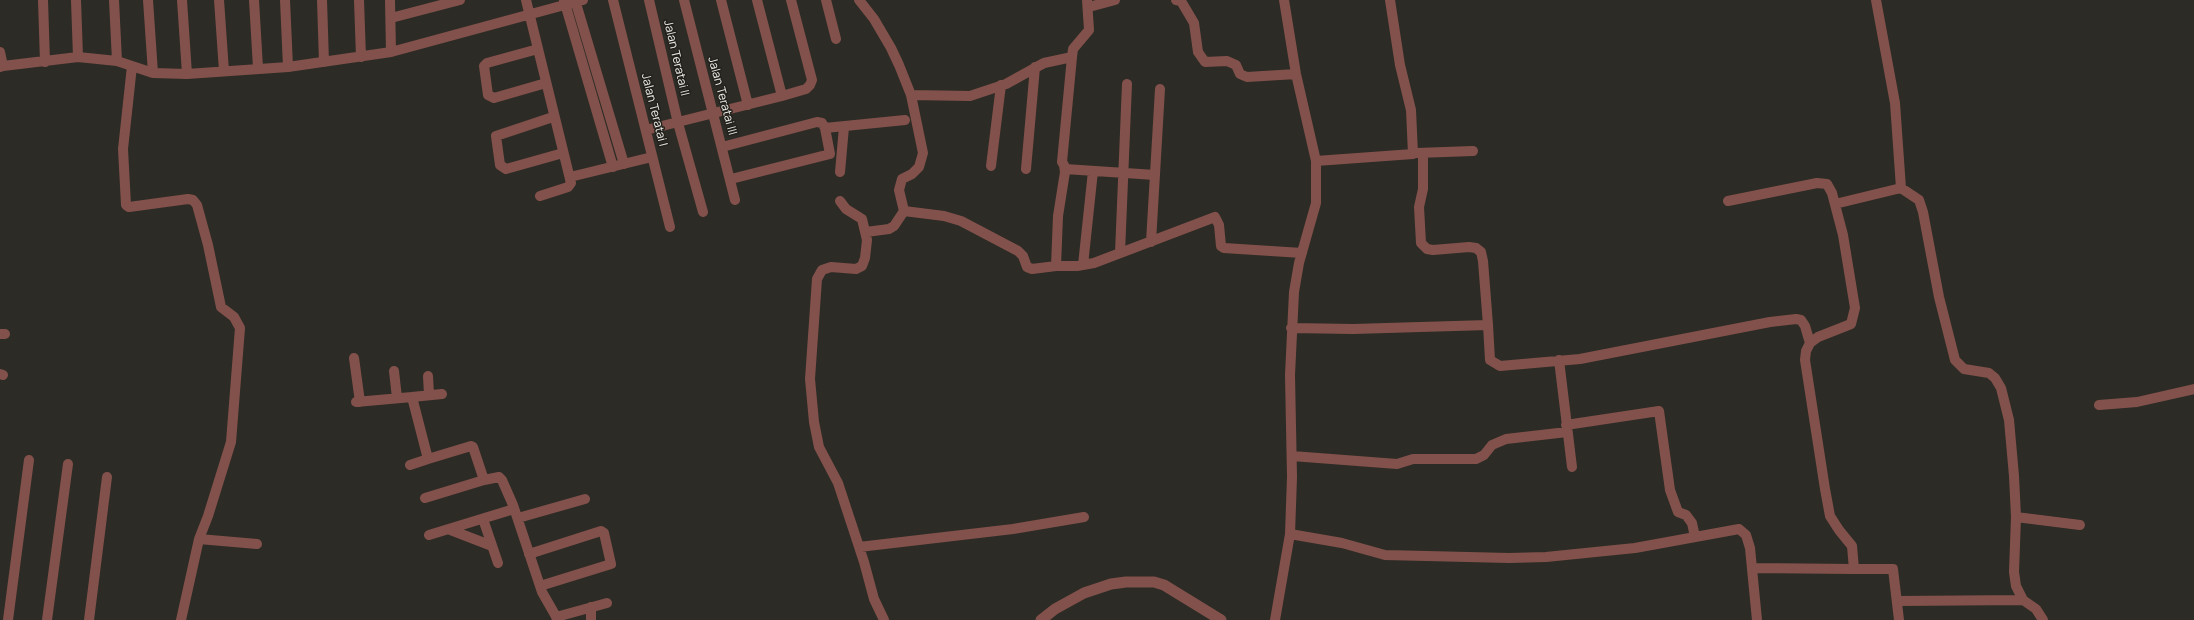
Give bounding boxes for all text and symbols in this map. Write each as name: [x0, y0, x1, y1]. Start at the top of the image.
street label: Jalan Teratai II: [660, 19, 692, 97]
street label: Jalan Teratai III: [705, 55, 739, 137]
street label: Jalan Teratai I: [638, 72, 670, 148]

